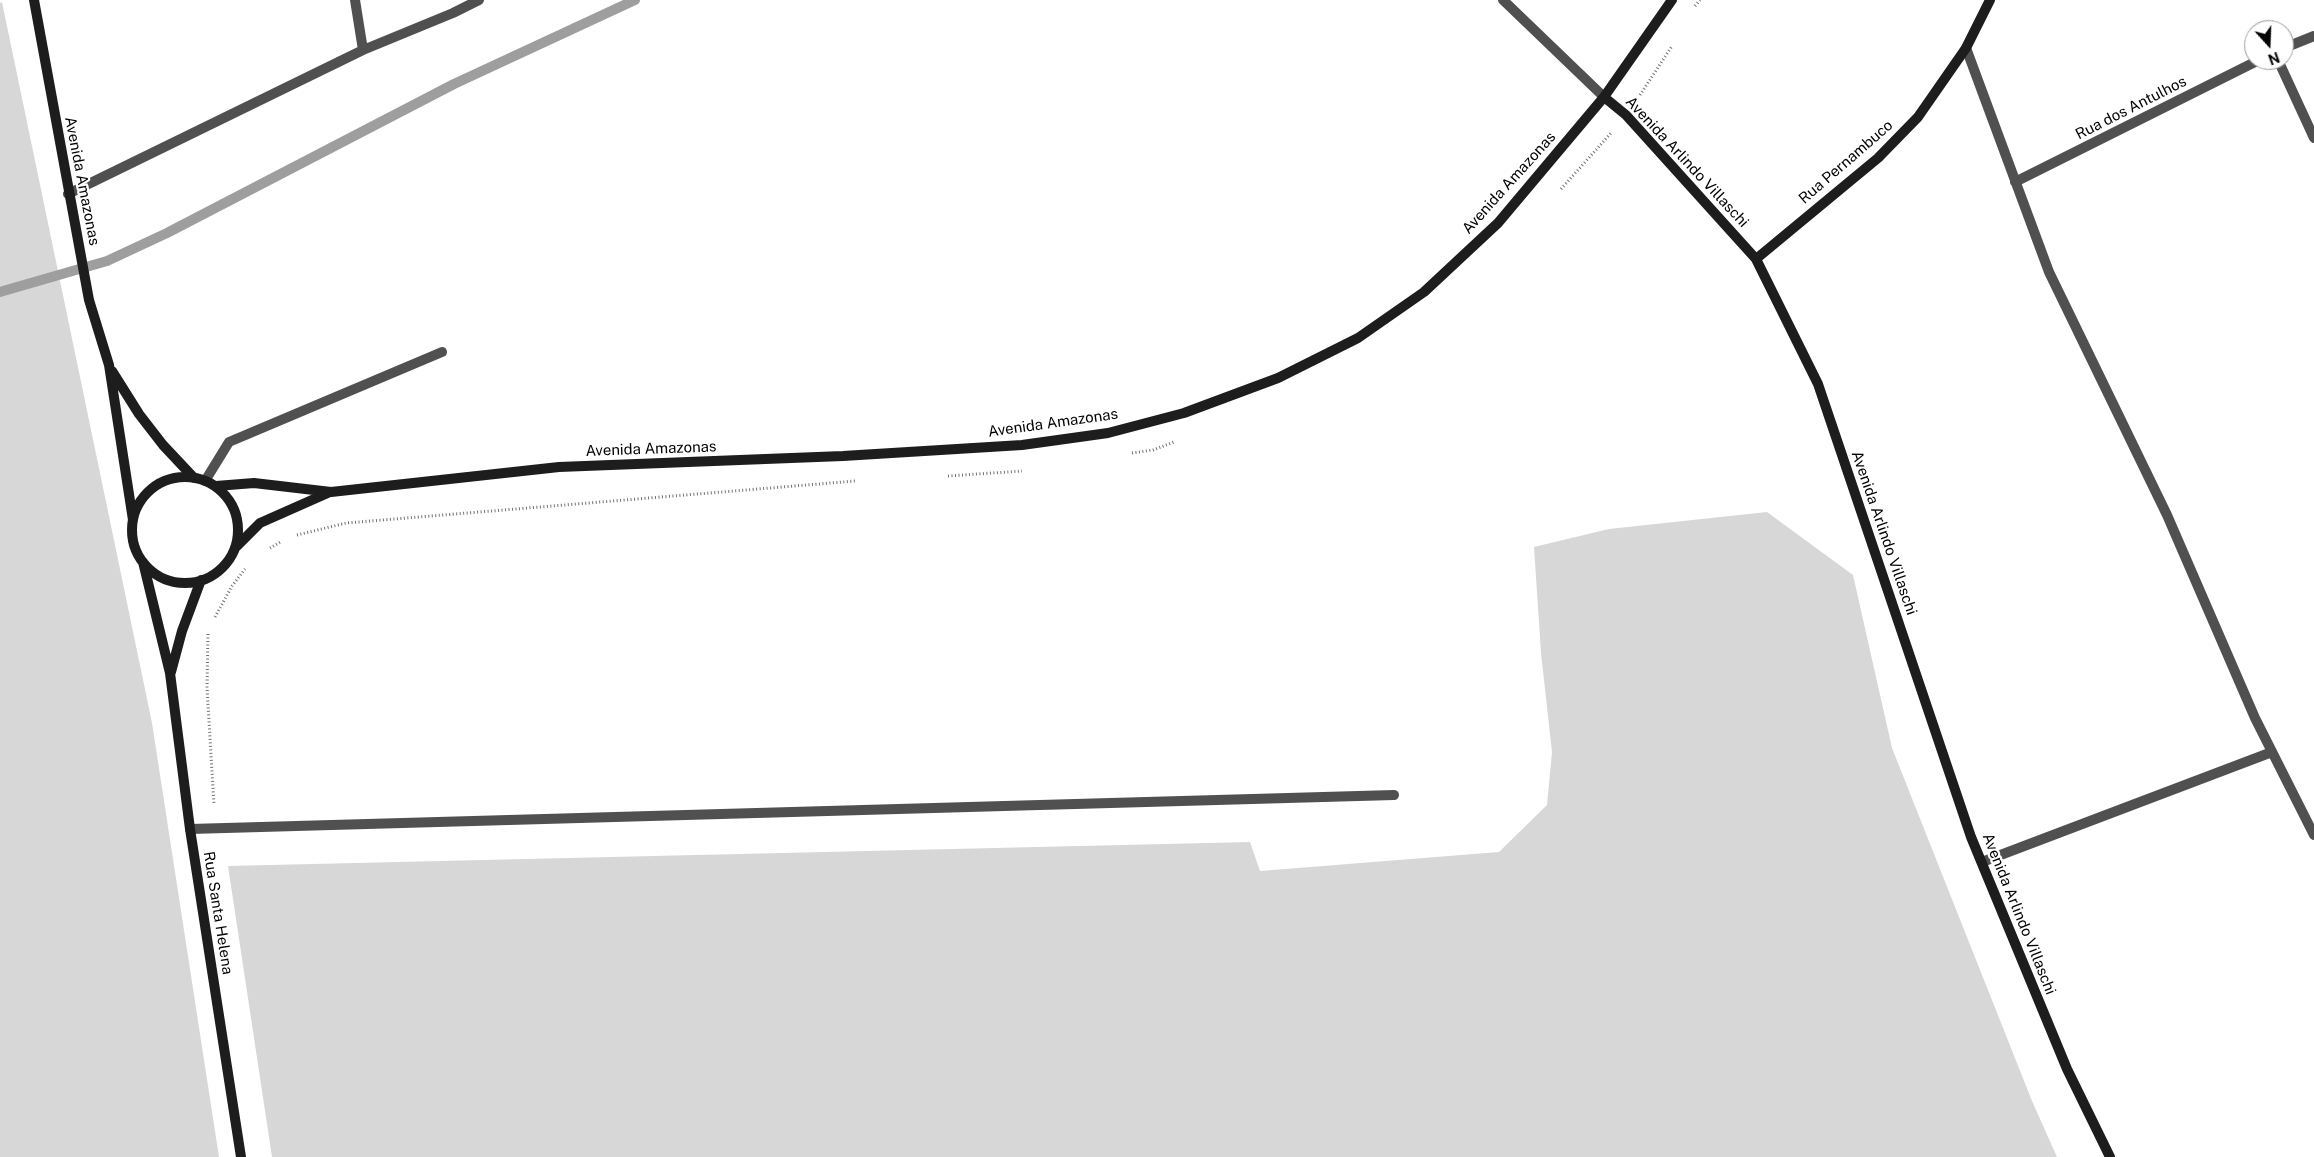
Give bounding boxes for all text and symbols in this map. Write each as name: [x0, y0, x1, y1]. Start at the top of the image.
north arrow: [2244, 20, 2294, 70]
text: N: [2266, 49, 2282, 68]
street label: Rua dos Antulhos: [2073, 72, 2189, 144]
street label: Avenida Arlindo Villaschi: [1622, 93, 1752, 231]
street label: Avenida Amazonas: [61, 115, 103, 247]
street label: Rua Pernambuco: [1795, 116, 1897, 208]
street label: Avenida Amazonas: [1459, 128, 1559, 238]
street label: Avenida Amazonas: [987, 405, 1119, 441]
street label: Avenida Amazonas: [585, 438, 717, 460]
street label: Avenida Arlindo Villaschi: [1847, 449, 1921, 617]
street label: Avenida Arlindo Villaschi: [1978, 831, 2060, 997]
street label: Rua Santa Helena: [199, 850, 237, 976]

